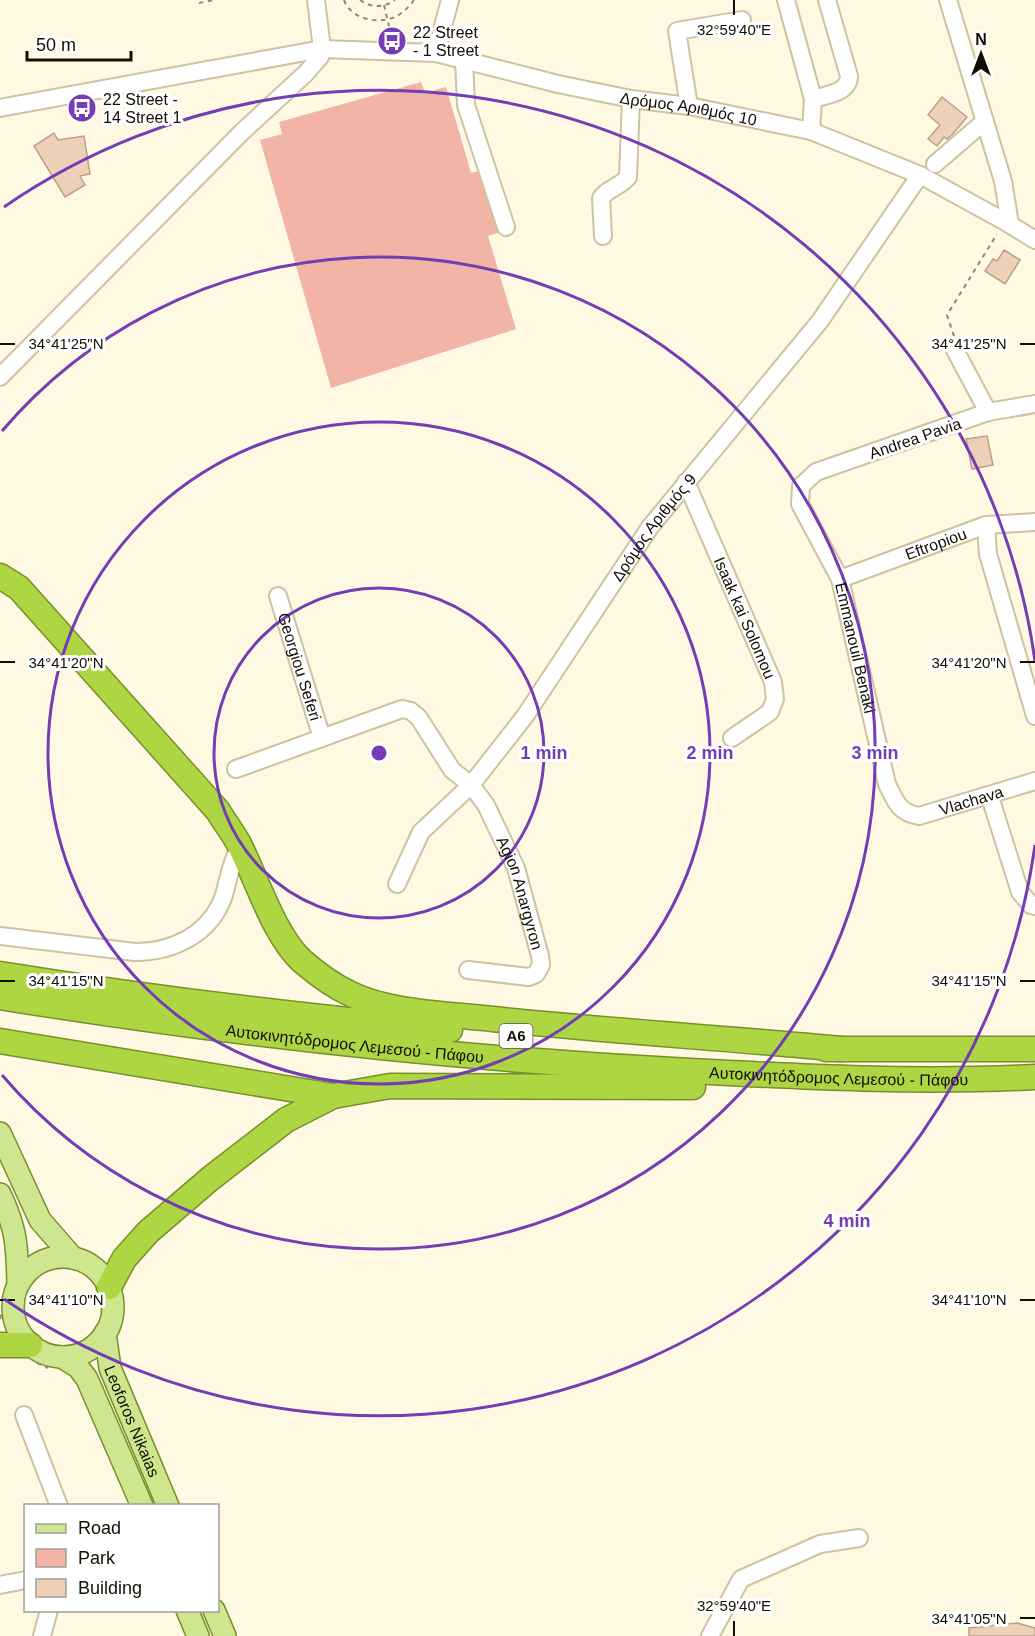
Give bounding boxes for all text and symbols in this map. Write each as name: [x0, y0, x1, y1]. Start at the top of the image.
text: 32°59'40"E: [697, 21, 771, 38]
scale bar: [27, 24, 130, 62]
place label: 22 Street - 1 Street: [413, 24, 479, 59]
north arrow: [951, 24, 1011, 84]
bus stop icon: 22 Street - 1 Street: [376, 25, 408, 57]
text: N: [975, 31, 987, 48]
text: 50 m: [36, 35, 76, 55]
street label: Δρόμος Αριθμός 10: [618, 89, 758, 129]
place label: 22 Street - 14 Street 1: [103, 91, 181, 126]
bus stop icon: 22 Street - 14 Street 1: [66, 92, 98, 124]
text: 34°41'25"N: [28, 335, 104, 352]
text: 34°41'25"N: [931, 335, 1007, 352]
street label: Andrea Pavia: [867, 415, 963, 462]
street label: Δρόμος Αριθμός 9: [609, 470, 699, 584]
street label: Eftropiou: [903, 525, 969, 563]
street label: Isaak kai Solomou: [711, 555, 778, 681]
street label: Emmanouil Benaki: [832, 581, 878, 715]
street label: Georgiou Seferi: [275, 611, 324, 723]
text: 34°41'20"N: [28, 654, 104, 671]
text: 34°41'20"N: [931, 654, 1007, 671]
centre of rings: [369, 743, 389, 763]
text: 1 min: [520, 743, 568, 763]
text: 2 min: [686, 743, 734, 763]
text: 3 min: [851, 743, 899, 763]
street label: Vlachava: [937, 783, 1005, 818]
street label: Agion Anargyron: [493, 834, 546, 952]
text: 34°41'15"N: [28, 972, 104, 989]
text: 34°41'15"N: [931, 972, 1007, 989]
street label: Αυτοκινητόδρομος Λεμεσού - Πάφου: [225, 1022, 485, 1066]
road number: A6: [500, 1024, 532, 1048]
street label: Αυτοκινητόδρομος Λεμεσού - Πάφου: [709, 1064, 968, 1088]
text: 4 min: [823, 1211, 871, 1231]
text: 34°41'10"N: [28, 1291, 104, 1308]
text: 34°41'10"N: [931, 1291, 1007, 1308]
street label: Leoforos Nikaias: [101, 1363, 163, 1480]
legend: [24, 1504, 219, 1612]
text: Road: [78, 1518, 121, 1538]
text: Park: [78, 1548, 116, 1568]
text: Building: [78, 1578, 142, 1598]
text: 32°59'40"E: [697, 1597, 771, 1614]
text: 34°41'05"N: [931, 1610, 1007, 1627]

